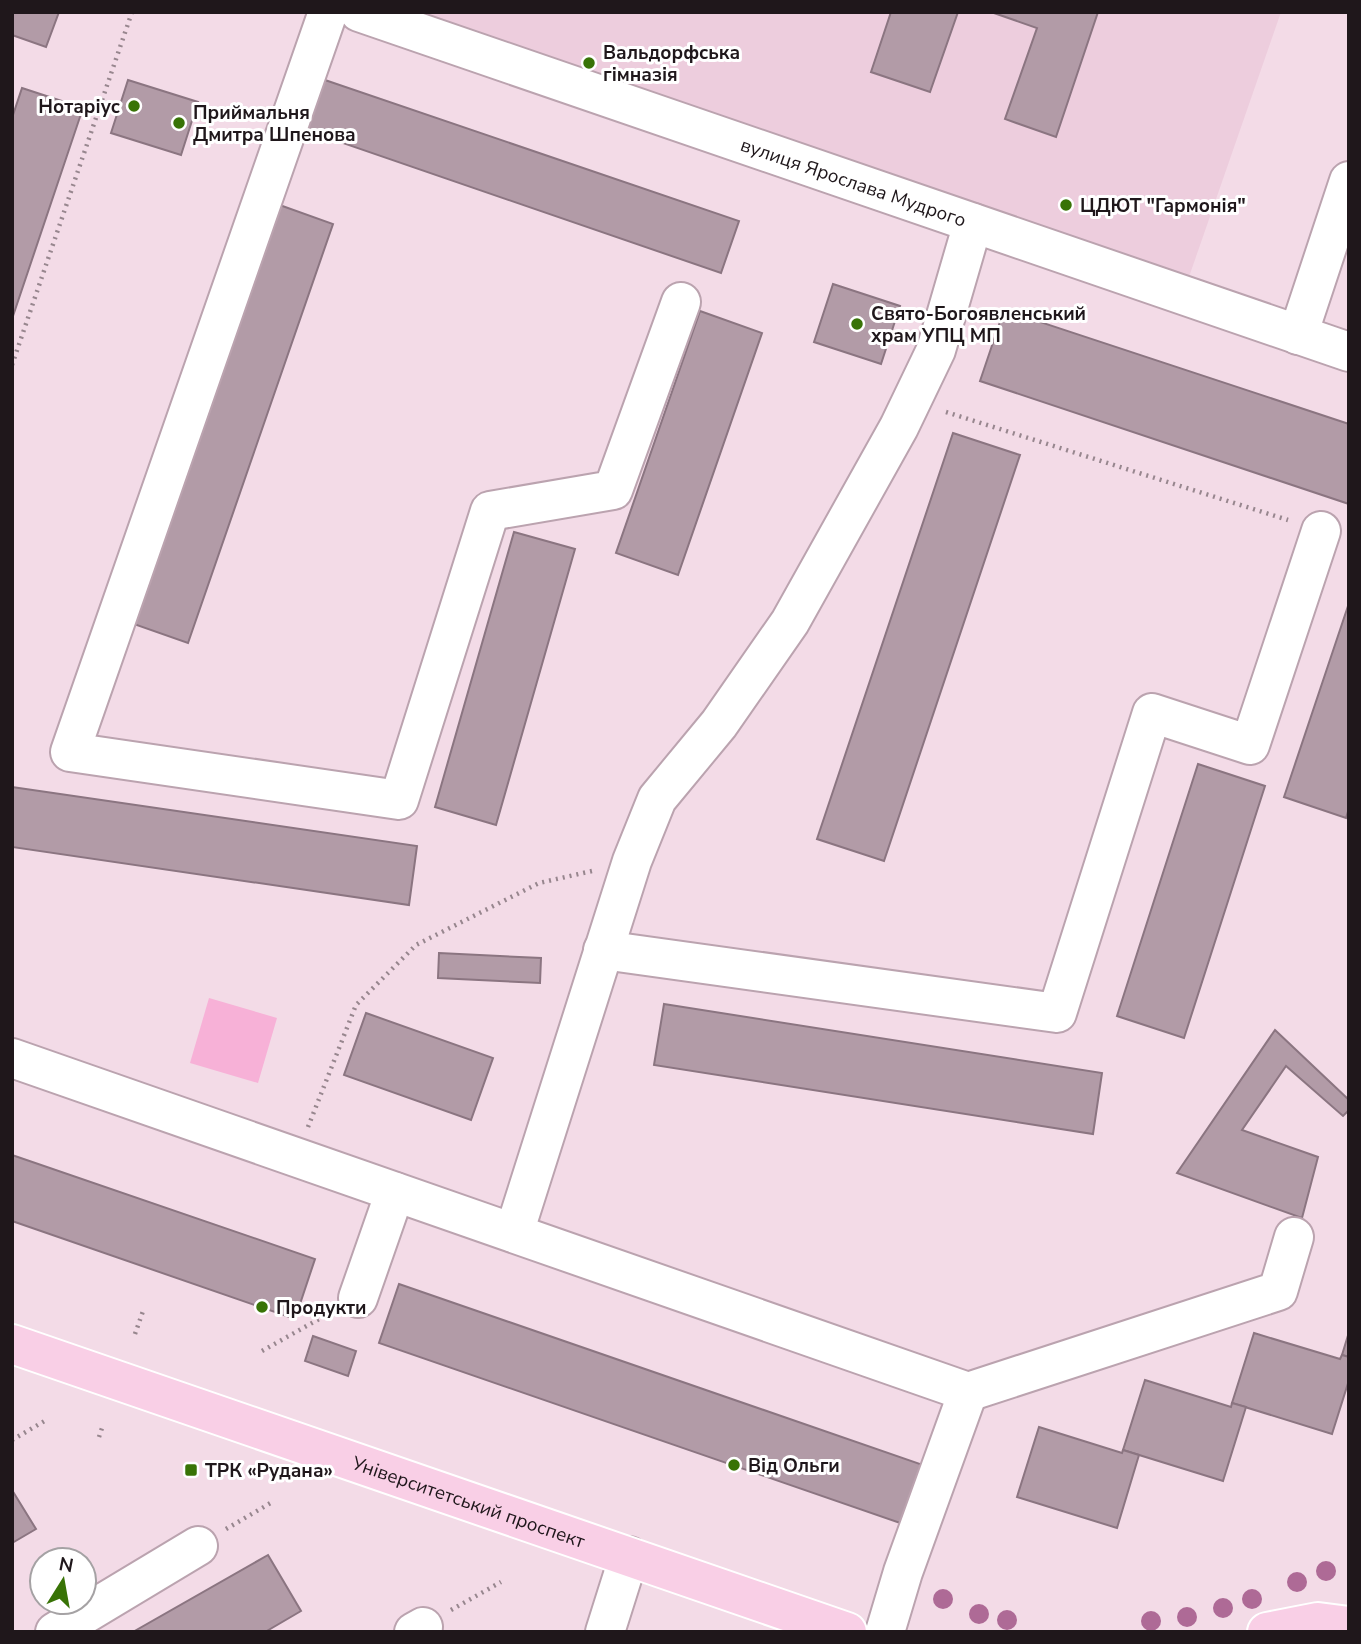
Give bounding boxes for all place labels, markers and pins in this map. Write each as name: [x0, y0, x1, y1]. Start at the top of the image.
place label: Вальдорфська гімназія: [603, 40, 740, 88]
marker: Вальдорфська гімназія: [581, 55, 597, 71]
place label: Нотаріус: [38, 94, 120, 120]
marker: Нотаріус: [126, 98, 142, 114]
place label: Приймальня Дмитра Шпенова: [193, 100, 356, 148]
marker: Приймальня Дмитра Шпенова: [171, 115, 187, 131]
place label: ЦДЮТ "Гармонія": [1080, 193, 1246, 219]
marker: ЦДЮТ "Гармонія": [1058, 197, 1074, 213]
place label: Свято-Богоявленський храм УПЦ МП: [871, 301, 1086, 349]
marker: Свято-Богоявленський храм УПЦ МП: [849, 316, 865, 332]
place label: Продукти: [276, 1295, 367, 1321]
marker: Продукти: [254, 1299, 270, 1315]
place label: Від Ольги: [748, 1453, 840, 1479]
marker: Від Ольги: [726, 1457, 742, 1473]
place label: ТРК «Рудана»: [205, 1458, 333, 1484]
marker: ТРК «Рудана»: [183, 1462, 199, 1478]

